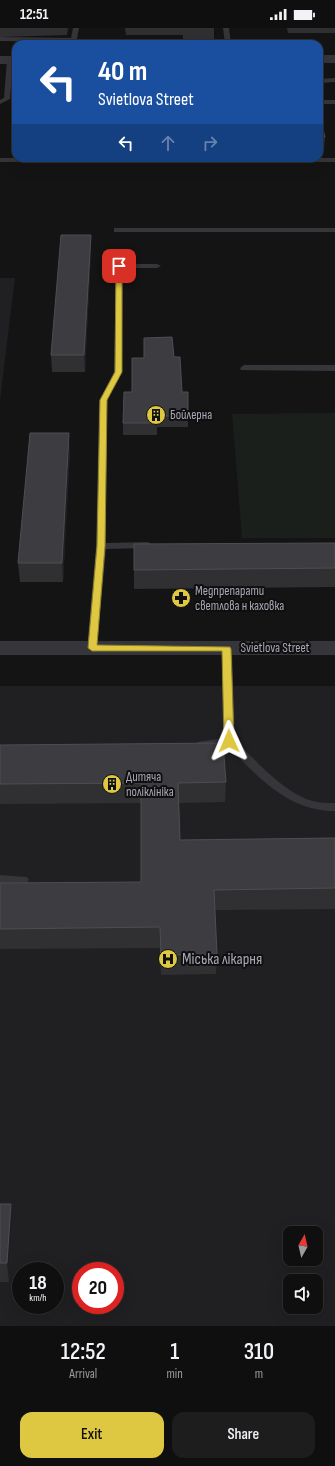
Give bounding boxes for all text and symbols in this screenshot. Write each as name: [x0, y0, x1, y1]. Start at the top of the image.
text: 12:51: [20, 5, 48, 24]
text: 40 m: [98, 55, 147, 88]
icon: left: [32, 56, 84, 108]
text: Svietlova Street: [98, 89, 194, 110]
icon: left: [115, 132, 137, 154]
icon: ahead: [157, 132, 179, 154]
icon: right: [199, 132, 221, 154]
pin: [102, 249, 136, 283]
icon: arrive: [108, 255, 130, 277]
building icon: Бойлерна: [145, 404, 167, 426]
place label: Бойлерна: [170, 407, 212, 423]
place label: Медпрепарати светлова н каховка: [195, 583, 284, 614]
pharmacy icon: Медпрепарати светлова н каховка: [170, 587, 192, 609]
street label: Svietlova Street: [240, 640, 310, 656]
position arrow: [208, 720, 250, 762]
place label: Дитяча поліклініка: [126, 769, 174, 800]
building icon: Дитяча поліклініка: [101, 773, 123, 795]
hospital icon: Міська лікарня: [157, 948, 179, 970]
place label: Міська лікарня: [182, 950, 262, 969]
north arrow: [283, 1226, 323, 1266]
map controls: [283, 1226, 323, 1314]
speed limit sign: 20: [72, 1262, 124, 1314]
text: 18: [29, 1271, 47, 1295]
button: sound: [283, 1274, 323, 1314]
text: km/h: [29, 1292, 47, 1304]
text: 12:52: [61, 1337, 106, 1366]
text: 1: [170, 1337, 179, 1366]
text: 310: [244, 1337, 274, 1366]
text: Arrival: [69, 1366, 97, 1382]
text: min: [167, 1366, 183, 1382]
text: m: [255, 1366, 263, 1382]
button: Exit: [20, 1412, 164, 1458]
button: Share: [172, 1412, 315, 1458]

